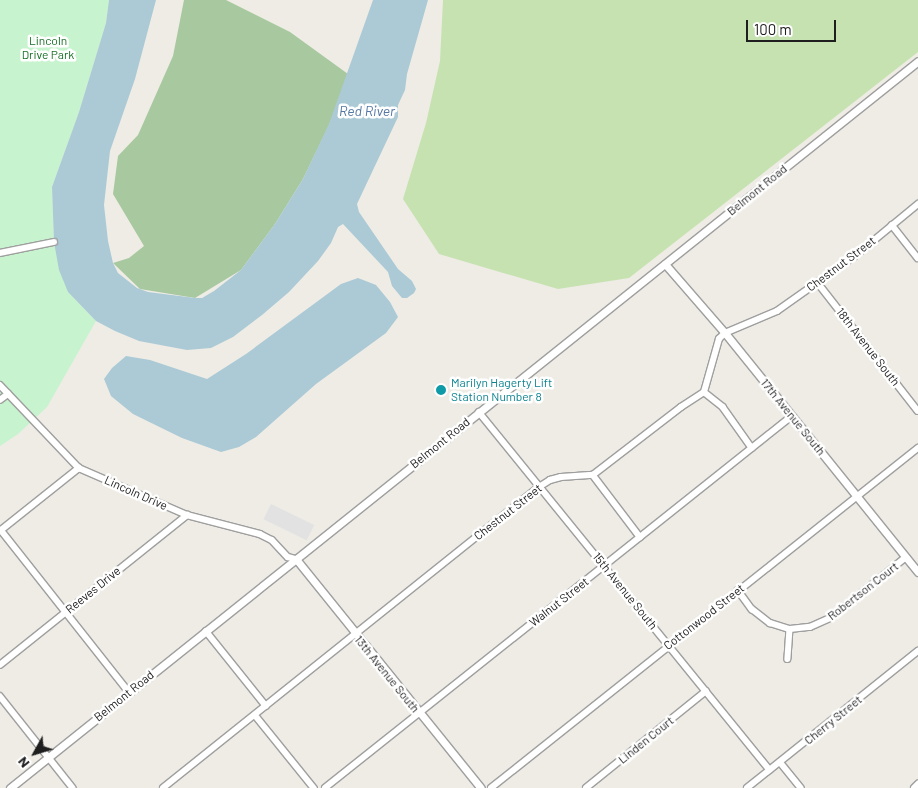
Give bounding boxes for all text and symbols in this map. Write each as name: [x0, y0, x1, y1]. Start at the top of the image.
scale bar: [748, 10, 838, 42]
text: 100 m: [754, 20, 792, 38]
park label: Lincoln Drive Park: [22, 34, 74, 62]
water label: Red River: [339, 103, 395, 119]
street label: Belmont Road: [724, 161, 790, 219]
street label: Chestnut Street: [804, 233, 878, 295]
street label: 18th Avenue South: [833, 305, 903, 389]
place label: Marilyn Hagerty Lift Station Number 8: [451, 376, 552, 404]
street label: 17th Avenue South: [758, 376, 828, 458]
marker: Marilyn Hagerty Lift Station Number 8: [435, 384, 447, 396]
street label: Belmont Road: [407, 414, 473, 472]
street label: Lincoln Drive: [102, 473, 170, 513]
street label: Chestnut Street: [471, 481, 545, 543]
street label: 15th Avenue South: [590, 550, 660, 632]
street label: Robertson Court: [825, 559, 901, 623]
street label: Reeves Drive: [63, 563, 123, 617]
street label: Walnut Street: [526, 574, 592, 630]
street label: Cottonwood Street: [661, 581, 747, 653]
street label: 13th Avenue South: [352, 633, 422, 715]
street label: Belmont Road: [91, 667, 157, 725]
street label: Cherry Street: [801, 692, 865, 748]
street label: Linden Court: [615, 713, 677, 767]
north arrow: [10, 728, 60, 778]
text: N: [13, 754, 32, 772]

